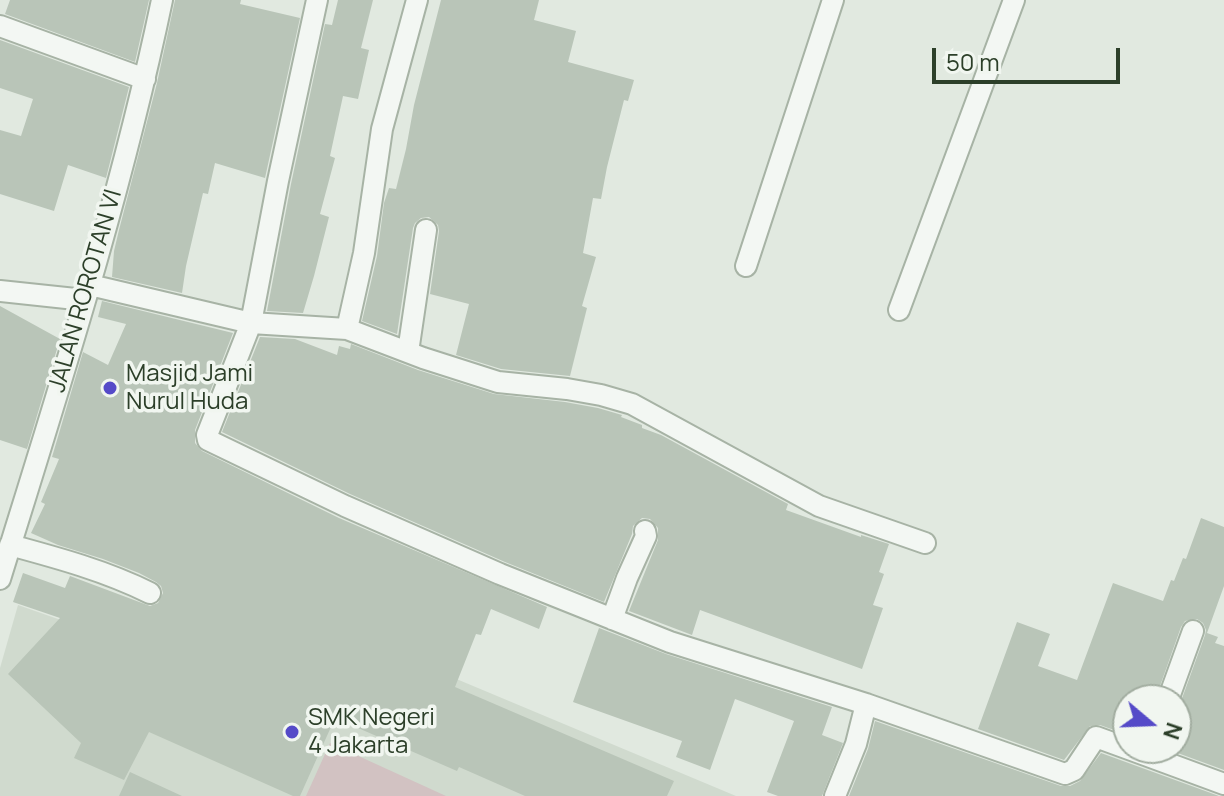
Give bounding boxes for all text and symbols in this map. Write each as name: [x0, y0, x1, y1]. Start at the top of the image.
scale bar: [936, 32, 1124, 82]
text: 50 m: [946, 45, 1000, 78]
street label: JALAN ROROTAN VI: [43, 186, 129, 396]
place label: Masjid Jami Nurul Huda: [126, 360, 253, 416]
marker: Masjid Jami Nurul Huda: [101, 379, 119, 397]
north arrow: [1112, 684, 1192, 764]
place label: SMK Negeri 4 Jakarta: [308, 704, 435, 760]
text: N: [1156, 719, 1190, 744]
marker: SMK Negeri 4 Jakarta: [283, 723, 301, 741]

